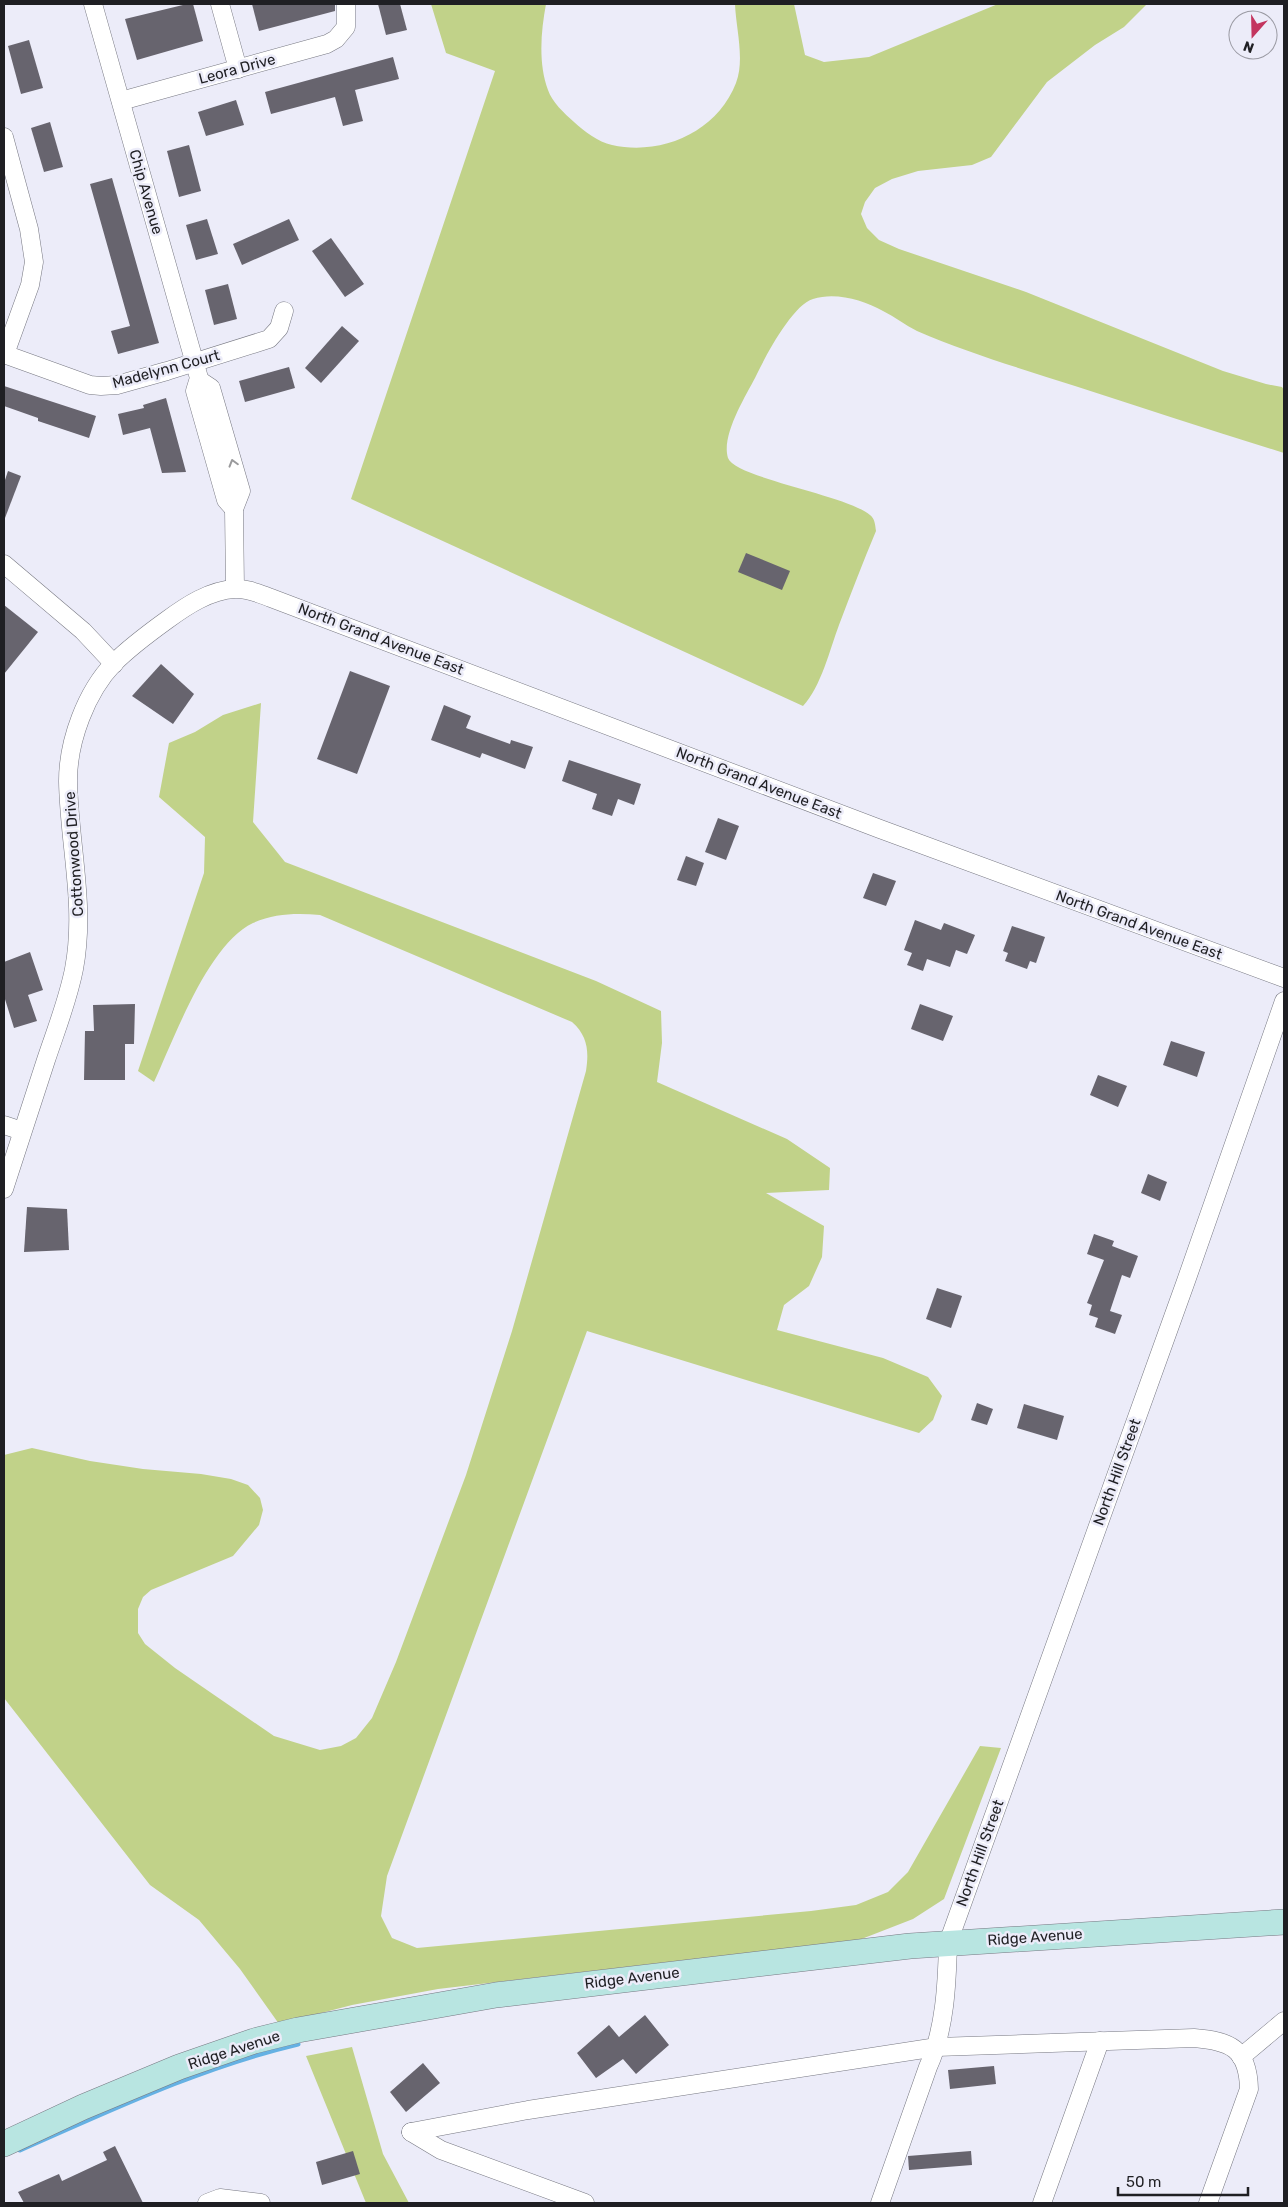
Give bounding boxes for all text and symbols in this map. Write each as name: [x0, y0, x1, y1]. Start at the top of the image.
north arrow: [1228, 10, 1278, 60]
text: N: [1241, 37, 1256, 56]
street label: Leora Drive: [197, 50, 277, 88]
street label: Chip Avenue: [125, 147, 167, 237]
street label: Madelynn Court: [110, 346, 222, 392]
one-way arrow: [228, 459, 238, 467]
street label: North Grand Avenue East: [296, 599, 466, 679]
street label: North Grand Avenue East: [674, 743, 844, 823]
street label: Cottonwood Drive: [61, 791, 87, 917]
street label: North Grand Avenue East: [1053, 886, 1225, 964]
street label: North Hill Street: [1089, 1416, 1145, 1528]
street label: North Hill Street: [952, 1797, 1008, 1909]
street label: Ridge Avenue: [987, 1925, 1083, 1949]
street label: Ridge Avenue: [583, 1963, 681, 1993]
street label: Ridge Avenue: [186, 2027, 282, 2073]
scale bar: [1118, 2164, 1248, 2196]
text: 50 m: [1126, 2173, 1161, 2191]

